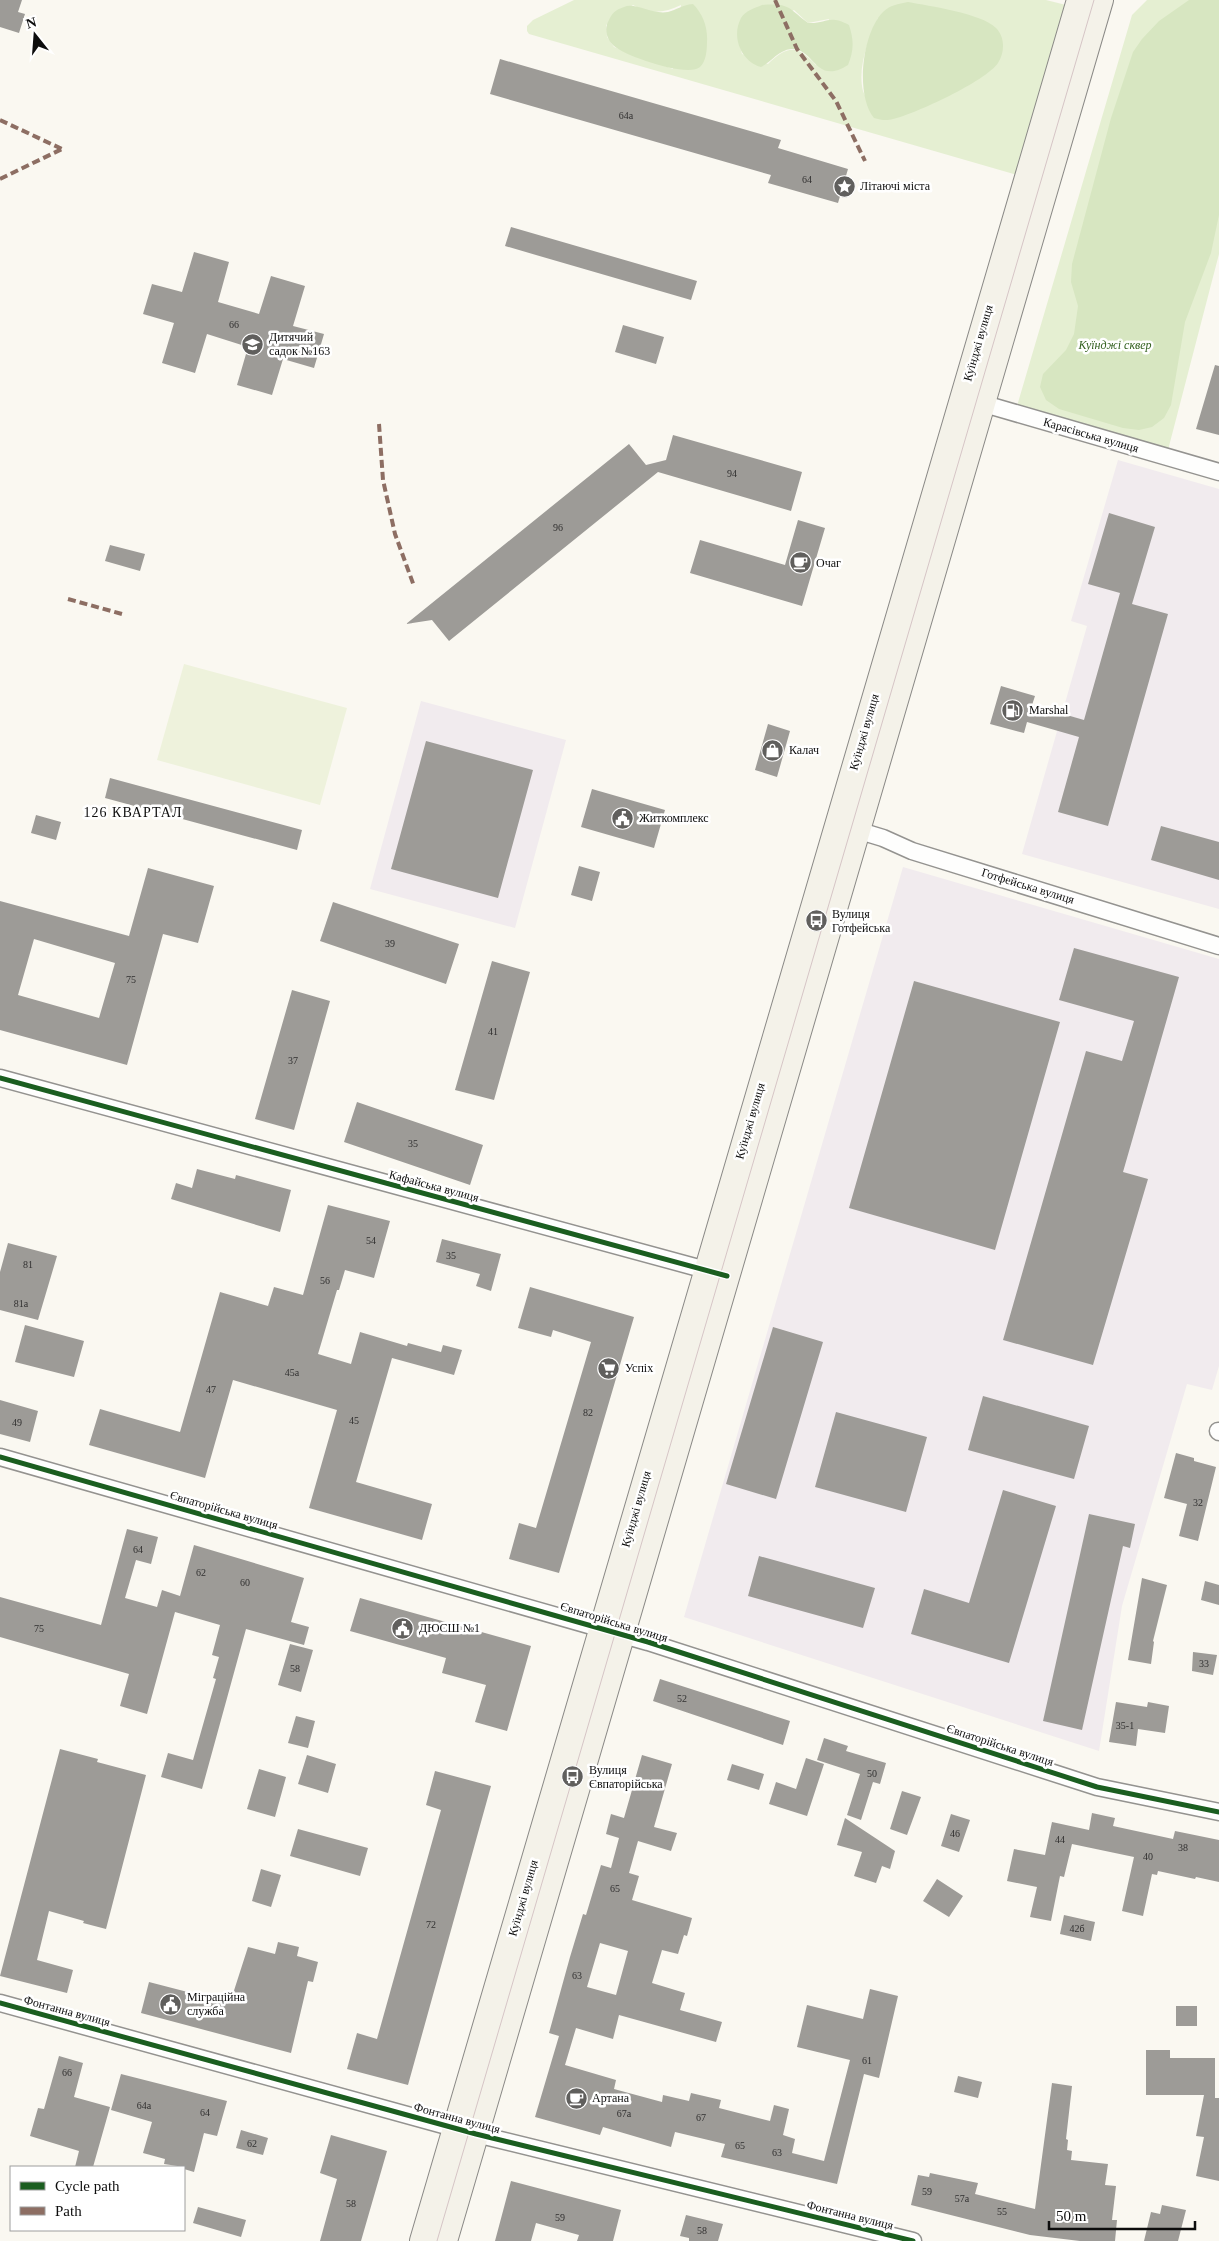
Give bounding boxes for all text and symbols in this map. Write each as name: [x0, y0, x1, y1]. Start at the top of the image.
north arrow: [10, 10, 60, 60]
text: N: [24, 14, 38, 32]
house number: 64а: [619, 110, 634, 121]
house number: 64: [802, 174, 812, 185]
place icon: Літаючі міста: [832, 174, 856, 198]
place label: Літаючі міста: [860, 179, 931, 193]
street label: Куїнджі вулиця: [960, 303, 996, 383]
house number: 66: [229, 319, 239, 330]
place label: Дитячий садок №163: [269, 330, 330, 358]
school or university icon: Дитячий садок №163: [241, 332, 265, 356]
park label: Куїнджі сквер: [1077, 338, 1152, 352]
street label: Карасівська вулиця: [1042, 415, 1141, 455]
house number: 94: [727, 468, 737, 479]
house number: 96: [553, 522, 563, 533]
cafe icon: Очаг: [788, 551, 812, 575]
place label: Очаг: [816, 556, 841, 570]
street label: Куїнджі вулиця: [846, 692, 882, 772]
fuel station icon: Marshal: [1001, 698, 1025, 722]
place label: Marshal: [1029, 703, 1069, 717]
shop icon: Калач: [761, 738, 785, 762]
place label: Калач: [789, 743, 819, 757]
district label: 126 КВАРТАЛ: [84, 805, 182, 820]
public building icon: Житкомплекс: [611, 806, 635, 830]
place label: Житкомплекс: [639, 811, 709, 825]
street label: Готфейська вулиця: [980, 865, 1077, 907]
place label: Вулиця Готфейська: [832, 907, 891, 935]
bus stop icon: Вулиця Готфейська: [804, 909, 828, 933]
house number: 39: [385, 938, 395, 949]
house number: 75: [126, 974, 136, 985]
house number: 41: [488, 1026, 498, 1037]
house number: 37: [288, 1055, 298, 1066]
street label: Куїнджі вулиця: [732, 1081, 768, 1161]
house number: 35: [408, 1138, 418, 1149]
street label: Кафайська вулиця: [387, 1167, 481, 1205]
house number: 54: [366, 1235, 376, 1246]
house number: 35: [446, 1250, 456, 1261]
house number: 81: [23, 1259, 33, 1270]
house number: 56: [320, 1275, 330, 1286]
house number: 81а: [14, 1298, 29, 1309]
supermarket icon: Успіх: [597, 1356, 621, 1380]
place label: Успіх: [625, 1361, 653, 1375]
house number: 45а: [285, 1367, 300, 1378]
house number: 47: [206, 1384, 216, 1395]
house number: 82: [583, 1407, 593, 1418]
house number: 45: [349, 1415, 359, 1426]
house number: 49: [12, 1417, 22, 1428]
street label: Куїнджі вулиця: [618, 1469, 654, 1549]
street label: Євпаторійська вулиця: [168, 1488, 280, 1532]
house number: 32: [1193, 1497, 1203, 1508]
house number: 64: [133, 1544, 143, 1555]
house number: 62: [196, 1567, 206, 1578]
house number: 60: [240, 1577, 250, 1588]
street label: Євпаторійська вулиця: [559, 1599, 670, 1645]
public building icon: ДЮСШ №1: [391, 1616, 415, 1640]
place label: ДЮСШ №1: [419, 1621, 480, 1635]
house number: 75: [34, 1623, 44, 1634]
house number: 33: [1199, 1658, 1209, 1669]
house number: 58: [290, 1663, 300, 1674]
house number: 52: [677, 1693, 687, 1704]
house number: 35-1: [1116, 1720, 1134, 1731]
street label: Євпаторійська вулиця: [945, 1721, 1056, 1769]
place label: Вулиця Євпаторійська: [589, 1763, 663, 1791]
bus stop icon: Вулиця Євпаторійська: [561, 1765, 585, 1789]
house number: 50: [867, 1768, 877, 1779]
house number: 46: [950, 1828, 960, 1839]
house number: 44: [1055, 1834, 1065, 1845]
house number: 38: [1178, 1842, 1188, 1853]
house number: 40: [1143, 1851, 1153, 1862]
street label: Куїнджі вулиця: [505, 1858, 541, 1938]
house number: 65: [610, 1883, 620, 1894]
house number: 72: [426, 1919, 436, 1930]
house number: 42б: [1069, 1923, 1085, 1934]
house number: 63: [572, 1970, 582, 1981]
place label: Міграційна служба: [187, 1990, 246, 2018]
public building icon: Міграційна служба: [159, 1992, 183, 2016]
street label: Фонтанна вулиця: [22, 1993, 112, 2029]
house number: 61: [862, 2055, 872, 2066]
house number: 66: [62, 2067, 72, 2078]
cafe icon: Артана: [564, 2086, 588, 2110]
place label: Артана: [592, 2091, 630, 2105]
house number: 64а: [137, 2100, 152, 2111]
street label: Фонтанна вулиця: [412, 2100, 502, 2136]
house number: 64: [200, 2107, 210, 2118]
house number: 67а: [617, 2108, 632, 2119]
house number: 67: [696, 2112, 706, 2123]
house number: 62: [247, 2138, 257, 2149]
house number: 65: [735, 2140, 745, 2151]
house number: 63: [772, 2147, 782, 2158]
legend: [10, 2166, 185, 2231]
text: Cycle path: [55, 2178, 120, 2194]
house number: 59: [922, 2186, 932, 2197]
house number: 57а: [955, 2193, 970, 2204]
street label: Фонтанна вулиця: [805, 2197, 895, 2233]
house number: 58: [346, 2198, 356, 2209]
scale bar: [1049, 2198, 1195, 2230]
text: Path: [55, 2203, 82, 2219]
house number: 55: [997, 2206, 1007, 2217]
text: 50 m: [1056, 2208, 1087, 2224]
house number: 59: [555, 2212, 565, 2223]
house number: 58: [697, 2225, 707, 2236]

